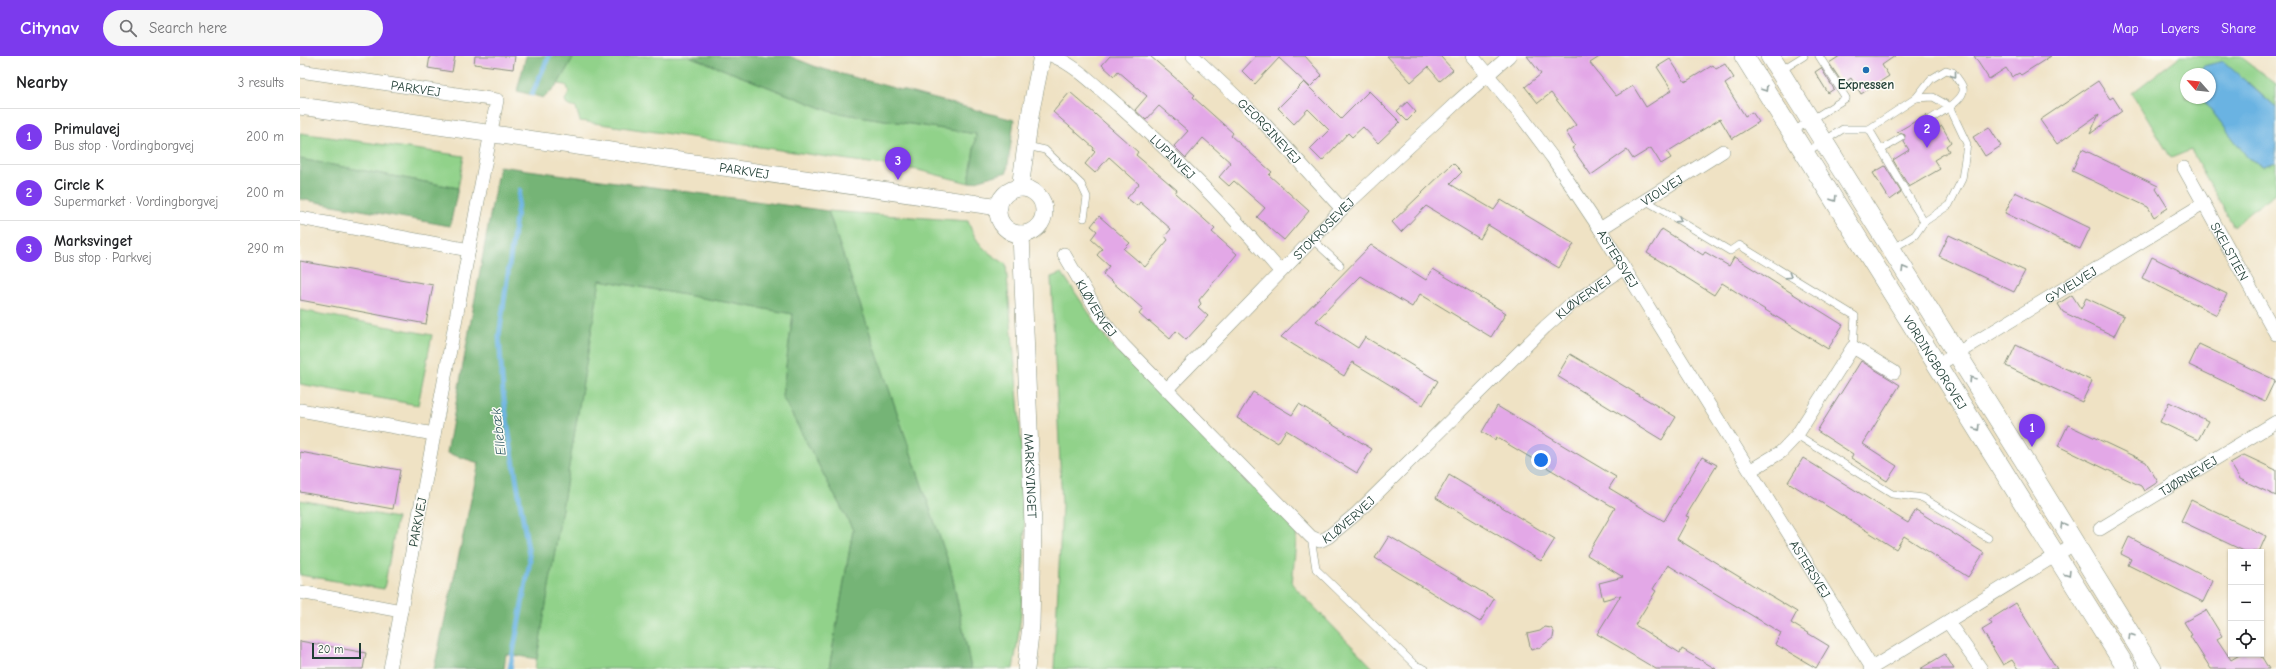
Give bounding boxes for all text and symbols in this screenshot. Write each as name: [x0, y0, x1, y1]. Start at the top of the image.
search box: [103, 10, 383, 46]
text: Citynav: [20, 17, 79, 39]
icon: search: [117, 17, 139, 39]
text: Search here: [149, 19, 227, 37]
text: Map: [2112, 20, 2139, 37]
text: Layers: [2161, 20, 2199, 37]
text: Share: [2221, 20, 2256, 37]
marker: Expressen: [1861, 65, 1871, 75]
north arrow: [2180, 68, 2216, 104]
one-way arrow: [1950, 70, 1957, 78]
text: Nearby: [16, 73, 67, 92]
text: 3 results: [238, 75, 284, 90]
street label: PARKVEJ: [390, 77, 442, 100]
place label: Expressen: [1838, 77, 1894, 92]
one-way arrow: [1760, 85, 1768, 92]
street label: GEORGINEVEJ: [1235, 95, 1304, 167]
pin: 2: [1914, 115, 1940, 148]
text: Primulavej: [54, 120, 120, 138]
text: 1: [26, 129, 32, 144]
text: 200 m: [246, 129, 284, 144]
street label: LUPINVEJ: [1147, 132, 1198, 182]
text: Bus stop · Vordingborgvej: [54, 138, 194, 153]
pin: 3: [885, 147, 911, 180]
street label: PARKVEJ: [718, 160, 770, 182]
street label: VIOLVEJ: [1638, 172, 1686, 209]
text: Circle K: [54, 176, 104, 194]
text: 2: [26, 185, 32, 200]
text: 200 m: [246, 185, 284, 200]
text: Supermarket · Vordingborgvej: [54, 194, 218, 209]
street label: STOKROSEVEJ: [1290, 195, 1357, 263]
one-way arrow: [1829, 195, 1836, 202]
one-way arrow: [1675, 216, 1682, 223]
street label: SKELSTIEN: [2207, 220, 2252, 283]
street label: ASTERSVEJ: [1594, 227, 1641, 290]
text: Marksvinget: [54, 232, 132, 250]
text: 3: [26, 241, 32, 256]
text: 290 m: [247, 241, 284, 256]
text: Bus stop · Parkvej: [54, 250, 152, 265]
street label: GYVELVEJ: [2042, 263, 2100, 306]
one-way arrow: [1901, 266, 1909, 273]
one-way arrow: [1785, 271, 1792, 278]
street label: KLØVERVEJ: [1553, 272, 1614, 322]
street label: KLØVERVEJ: [1073, 277, 1120, 340]
street label: VORDINGBORGVEJ: [1900, 313, 1970, 412]
one-way arrow: [1970, 377, 1977, 384]
water label: Ellebæk: [487, 407, 510, 457]
pin: 1: [2019, 414, 2045, 447]
one-way arrow: [1972, 424, 1980, 431]
street label: MARKSVINGET: [1021, 433, 1040, 519]
your location: [1531, 450, 1551, 470]
street label: TJØRNEVEJ: [2157, 453, 2220, 499]
street label: KLØVERVEJ: [1320, 493, 1378, 547]
street label: PARKVEJ: [405, 496, 430, 548]
one-way arrow: [2060, 522, 2067, 529]
street label: ASTERSVEJ: [1787, 537, 1834, 601]
map controls: [2228, 549, 2264, 657]
button: +: [2228, 549, 2264, 585]
one-way arrow: [2063, 570, 2070, 577]
button: −: [2228, 585, 2264, 621]
button: locate: [2228, 621, 2264, 657]
one-way arrow: [2129, 633, 2136, 640]
scale bar: [312, 641, 361, 660]
text: 20 m: [318, 643, 343, 656]

